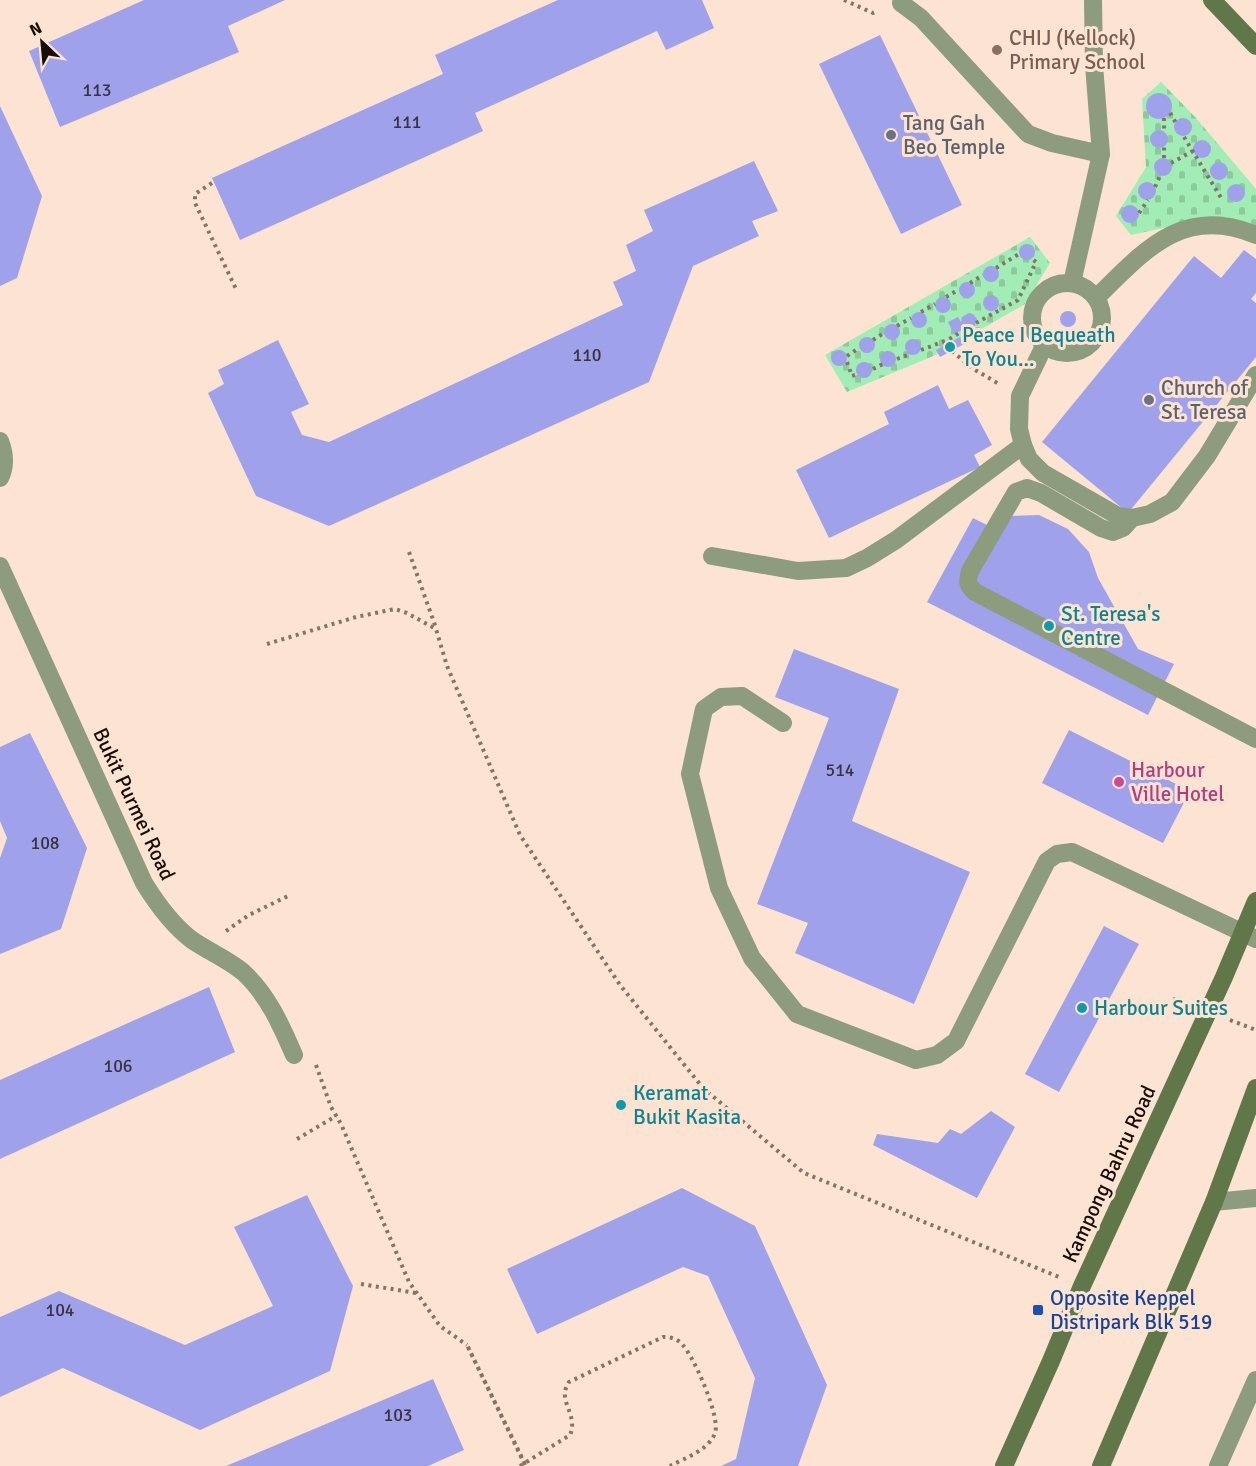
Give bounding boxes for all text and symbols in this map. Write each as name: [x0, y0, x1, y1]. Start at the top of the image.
north arrow: [12, 12, 72, 72]
text: N: [26, 18, 45, 41]
place label: CHIJ (Kellock) Primary School: [1009, 25, 1145, 75]
marker: CHIJ (Kellock) Primary School: [990, 43, 1004, 57]
house number: 113: [82, 79, 112, 101]
place label: Tang Gah Beo Temple: [903, 110, 1005, 160]
house number: 111: [392, 111, 422, 133]
marker: Tang Gah Beo Temple: [884, 128, 898, 142]
place label: Peace I Bequeath To You...: [962, 322, 1116, 372]
marker: Peace I Bequeath To You...: [943, 340, 957, 354]
house number: 110: [572, 344, 602, 366]
place label: Church of St. Teresa: [1161, 375, 1249, 425]
marker: Church of St. Teresa: [1142, 393, 1156, 407]
place label: St. Teresa's Centre: [1061, 601, 1160, 651]
marker: St. Teresa's Centre: [1042, 619, 1056, 633]
street label: Bukit Purmei Road: [87, 724, 181, 884]
place label: Harbour Ville Hotel: [1131, 757, 1225, 807]
house number: 514: [825, 759, 855, 781]
marker: Harbour Ville Hotel: [1112, 775, 1126, 789]
house number: 108: [30, 832, 60, 854]
place label: Harbour Suites: [1094, 995, 1228, 1021]
marker: Harbour Suites: [1075, 1001, 1089, 1015]
house number: 106: [103, 1055, 133, 1077]
place label: Keramat Bukit Kasita: [633, 1080, 741, 1130]
street label: Kampong Bahru Road: [1057, 1081, 1161, 1267]
marker: Keramat Bukit Kasita: [614, 1098, 628, 1112]
place label: Opposite Keppel Distripark Blk 519: [1050, 1285, 1212, 1335]
house number: 104: [45, 1299, 75, 1321]
marker: Opposite Keppel Distripark Blk 519: [1031, 1303, 1045, 1317]
house number: 103: [383, 1404, 413, 1426]

